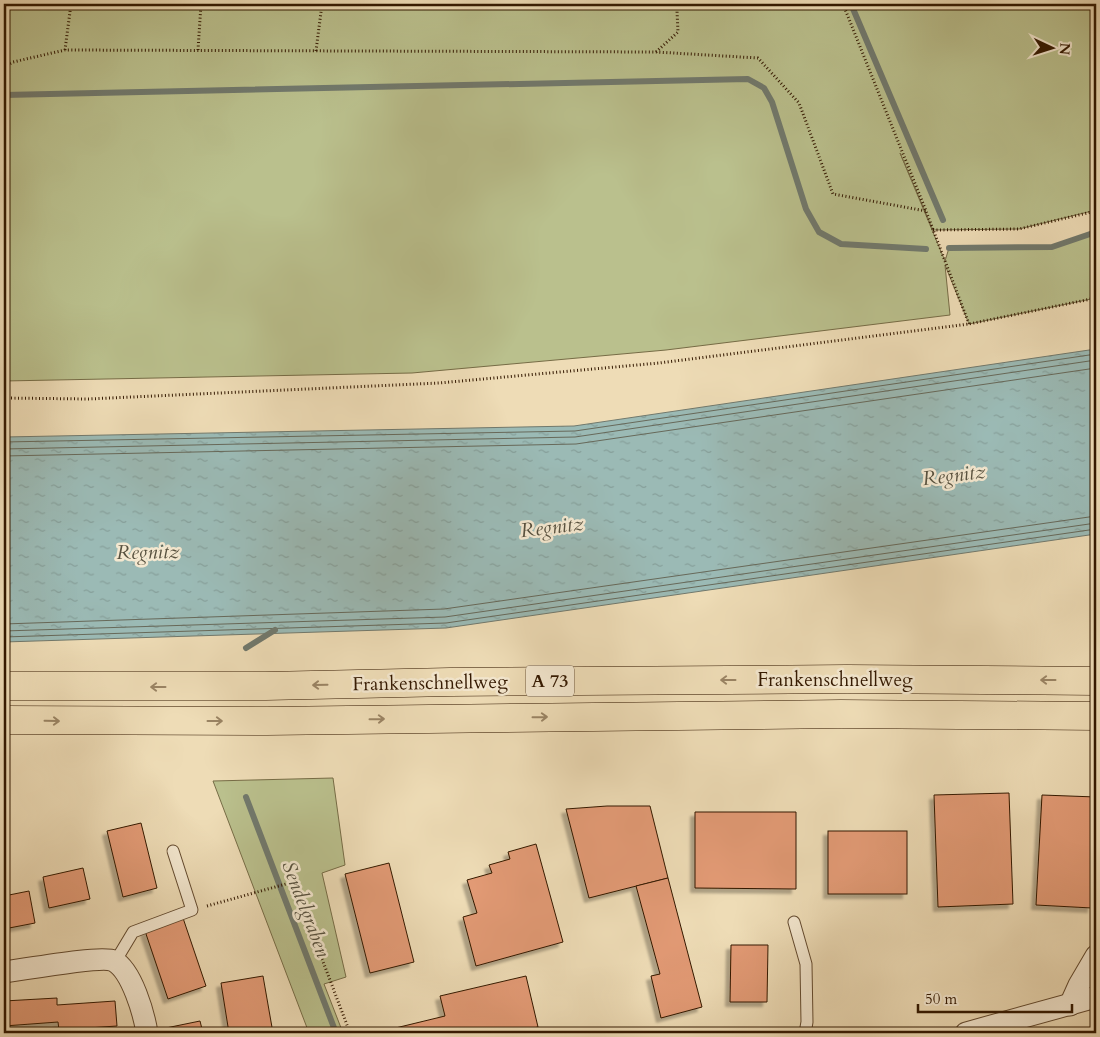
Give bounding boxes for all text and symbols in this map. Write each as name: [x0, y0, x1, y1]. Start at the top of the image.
north arrow: [1028, 22, 1078, 72]
text: N: [1055, 42, 1074, 56]
water label: Regnitz: [921, 458, 988, 492]
water label: Regnitz: [519, 510, 586, 544]
water label: Regnitz: [116, 538, 181, 566]
road number: A 73: [526, 666, 574, 696]
street label: Frankenschnellweg: [757, 667, 913, 693]
street label: Frankenschnellweg: [352, 669, 508, 697]
one-way arrow: [720, 675, 736, 685]
one-way arrow: [1040, 675, 1056, 685]
one-way arrow: [312, 680, 328, 690]
one-way arrow: [150, 682, 166, 692]
one-way arrow: [532, 712, 548, 722]
one-way arrow: [369, 714, 385, 724]
one-way arrow: [44, 716, 60, 726]
one-way arrow: [206, 716, 223, 726]
water label: Sendelgraben: [275, 857, 337, 961]
scale bar: [918, 982, 1071, 1014]
text: 50 m: [925, 989, 957, 1009]

